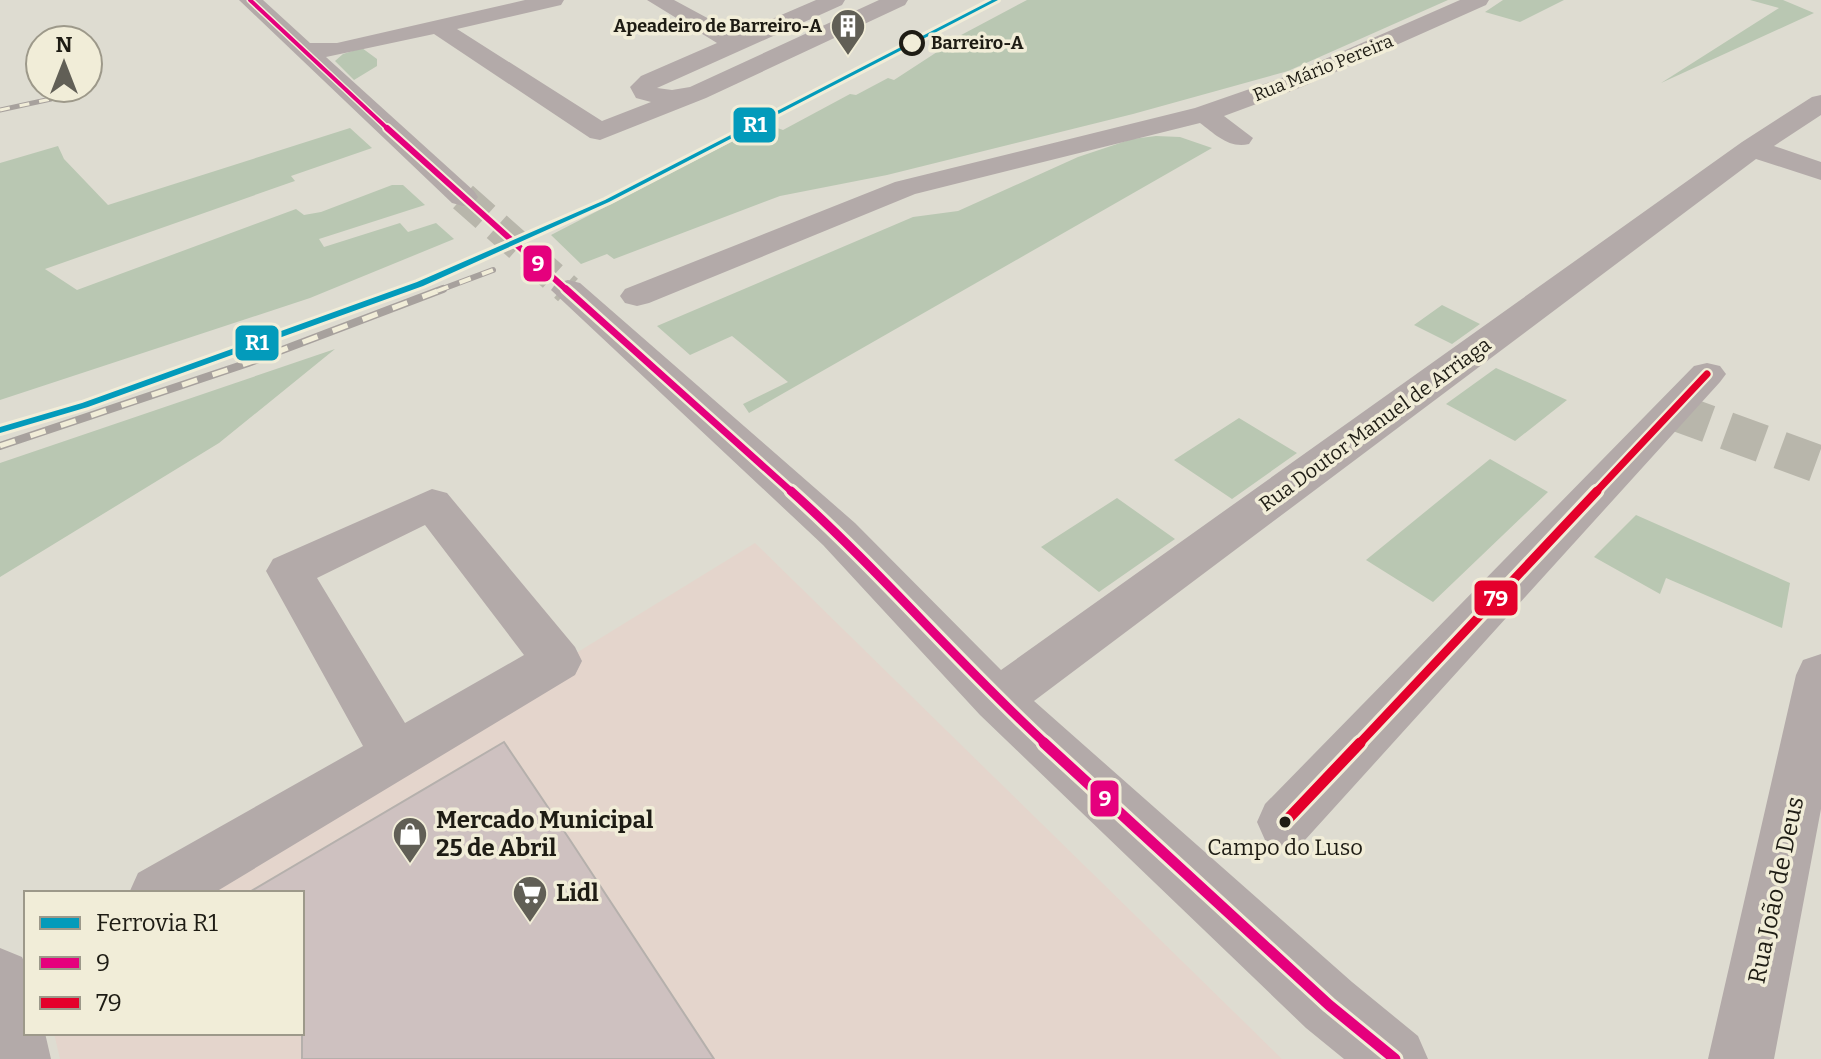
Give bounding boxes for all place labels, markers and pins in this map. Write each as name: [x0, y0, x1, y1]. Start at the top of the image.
building icon: Apeadeiro de Barreiro-A: [829, 7, 867, 57]
place label: Apeadeiro de Barreiro-A: [614, 15, 822, 37]
marker: Barreiro-A: [900, 31, 924, 55]
place label: Barreiro-A: [931, 32, 1024, 54]
place label: Mercado Municipal 25 de Abril: [436, 806, 654, 862]
marker: Campo do Luso: [1277, 814, 1293, 830]
shop icon: Mercado Municipal 25 de Abril: [391, 815, 429, 865]
place label: Campo do Luso: [1207, 834, 1363, 861]
supermarket icon: Lidl: [511, 874, 549, 924]
place label: Lidl: [556, 879, 599, 907]

